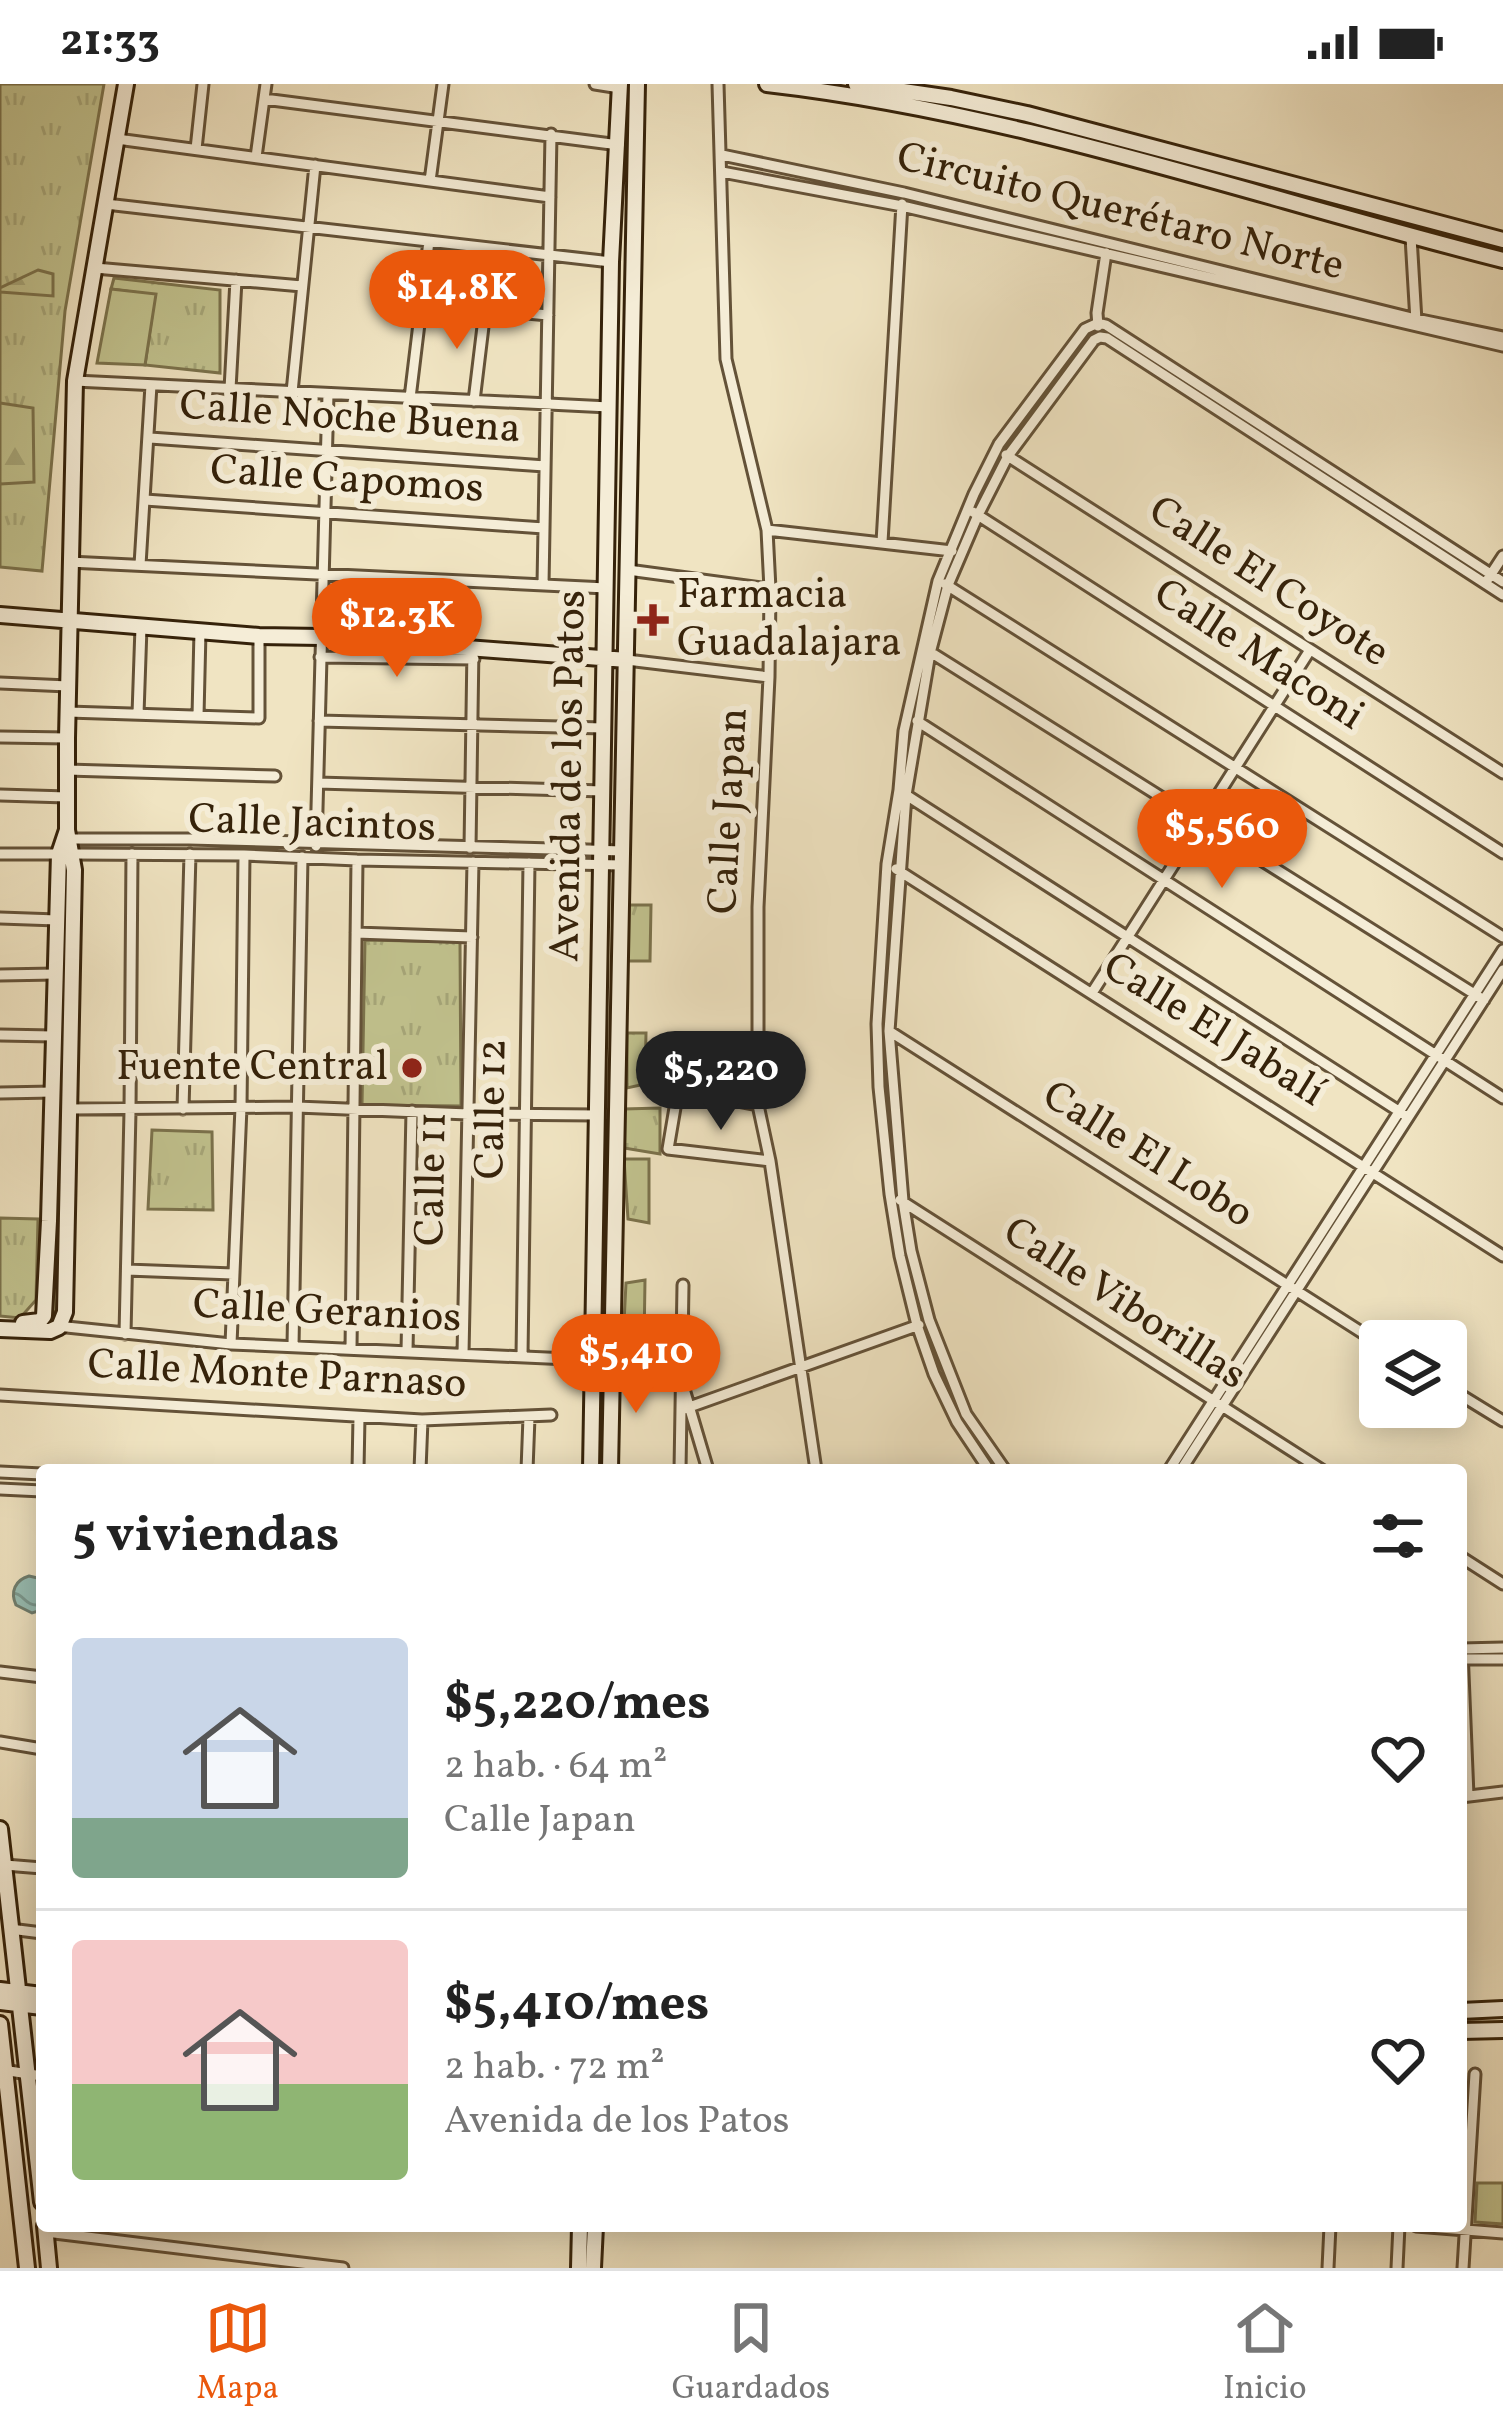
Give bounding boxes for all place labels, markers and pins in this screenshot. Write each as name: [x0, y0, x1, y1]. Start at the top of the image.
pin: $14.8K: [359, 250, 555, 352]
place label: Farmacia Guadalajara: [677, 567, 902, 674]
pin: $12.3K: [299, 578, 495, 680]
marker: Farmacia Guadalajara: [640, 607, 666, 633]
pin: $5,560: [1124, 789, 1320, 891]
pin: $5,220: [623, 1031, 819, 1133]
place label: Fuente Central: [116, 1039, 388, 1098]
marker: Fuente Central: [399, 1055, 425, 1081]
pin: $5,410: [538, 1314, 734, 1416]

